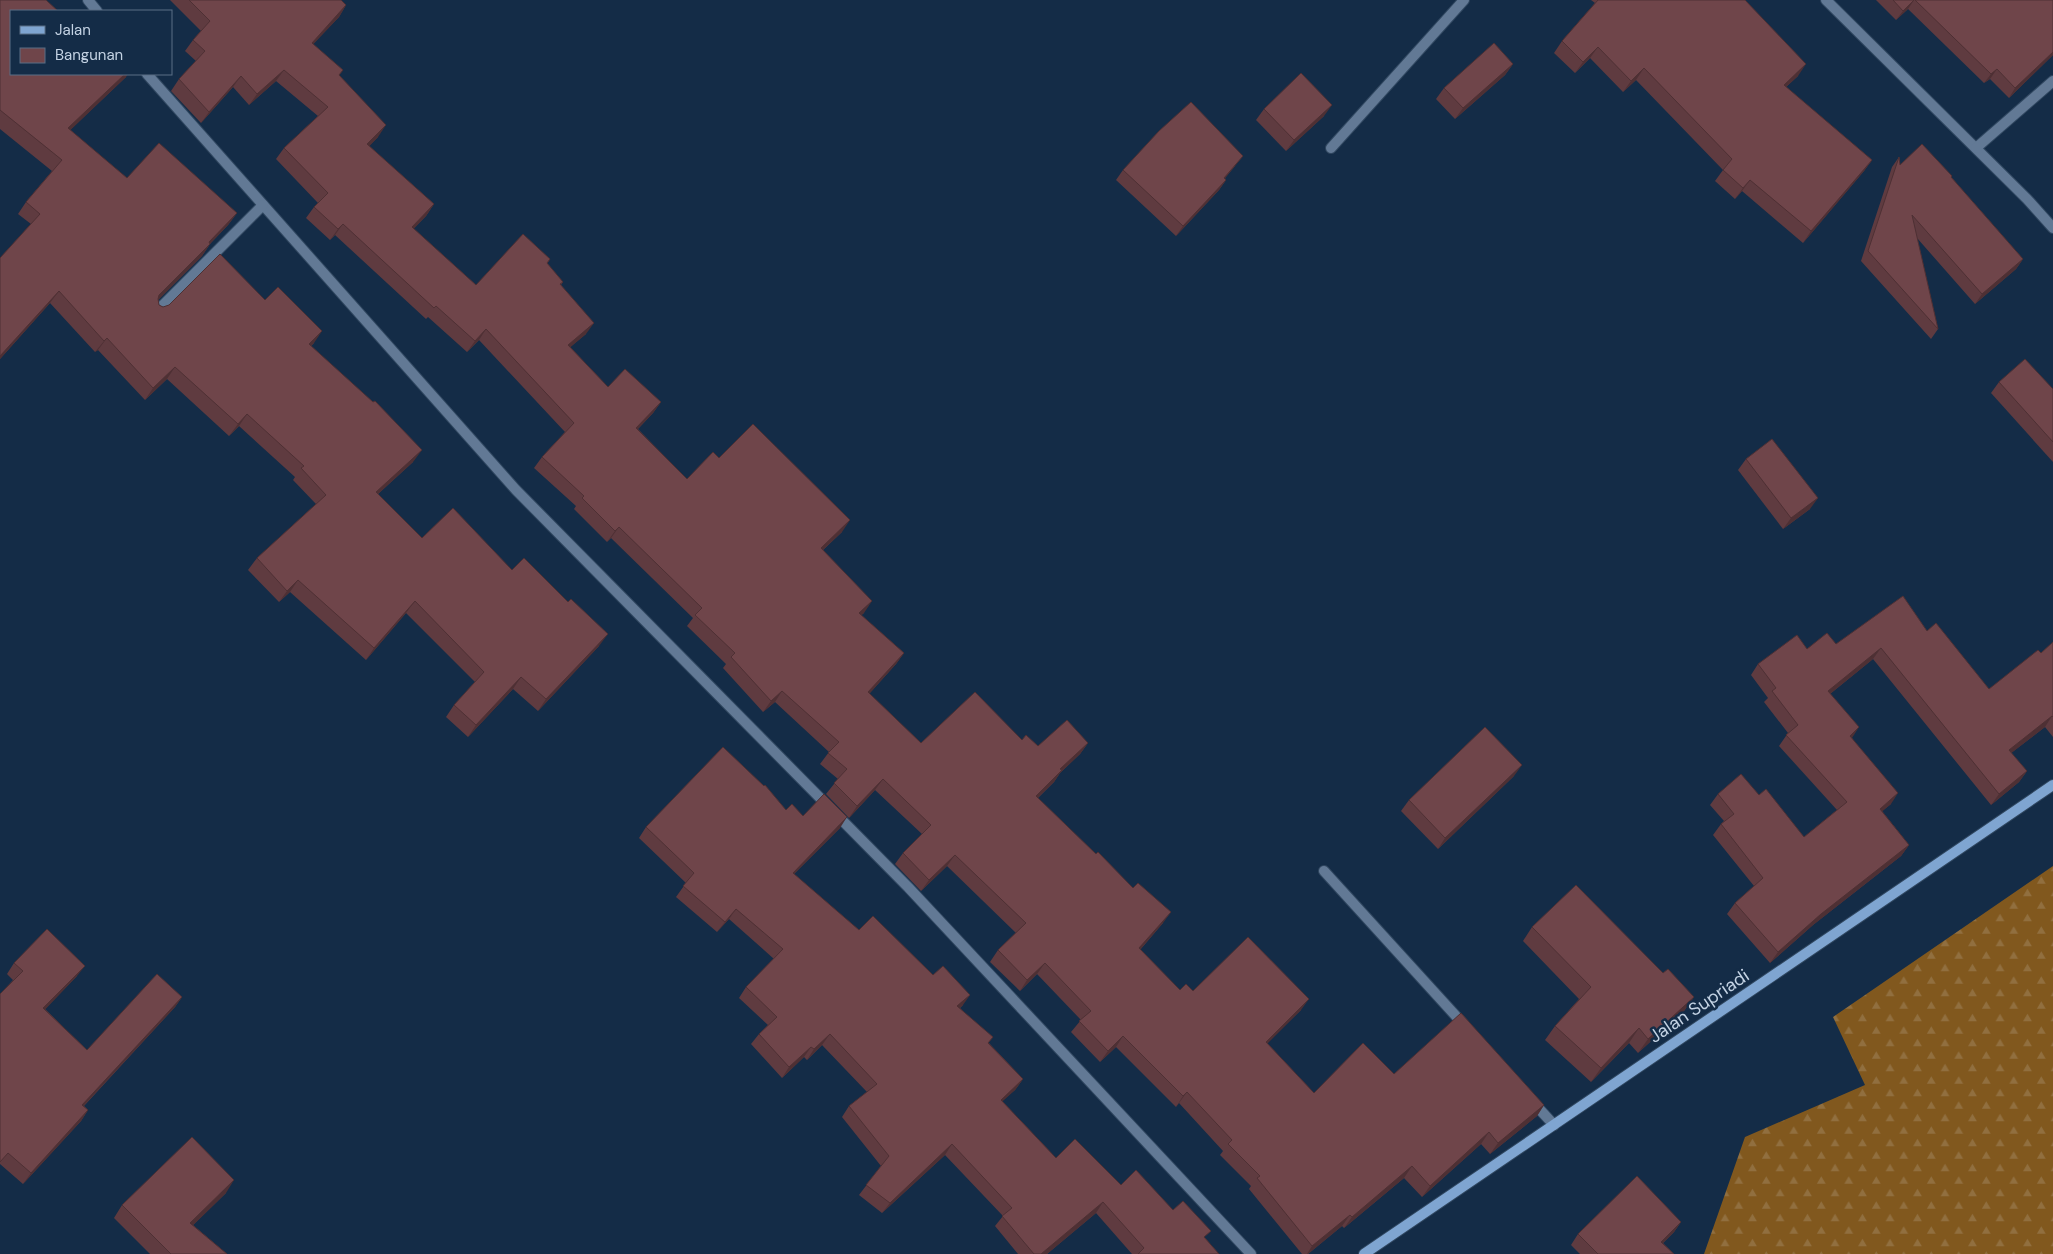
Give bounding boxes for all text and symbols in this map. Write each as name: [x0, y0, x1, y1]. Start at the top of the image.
legend: [10, 10, 172, 75]
text: Jalan: [55, 20, 91, 40]
text: Bangunan: [55, 45, 123, 65]
street label: Jalan Supriadi: [1644, 964, 1754, 1048]

